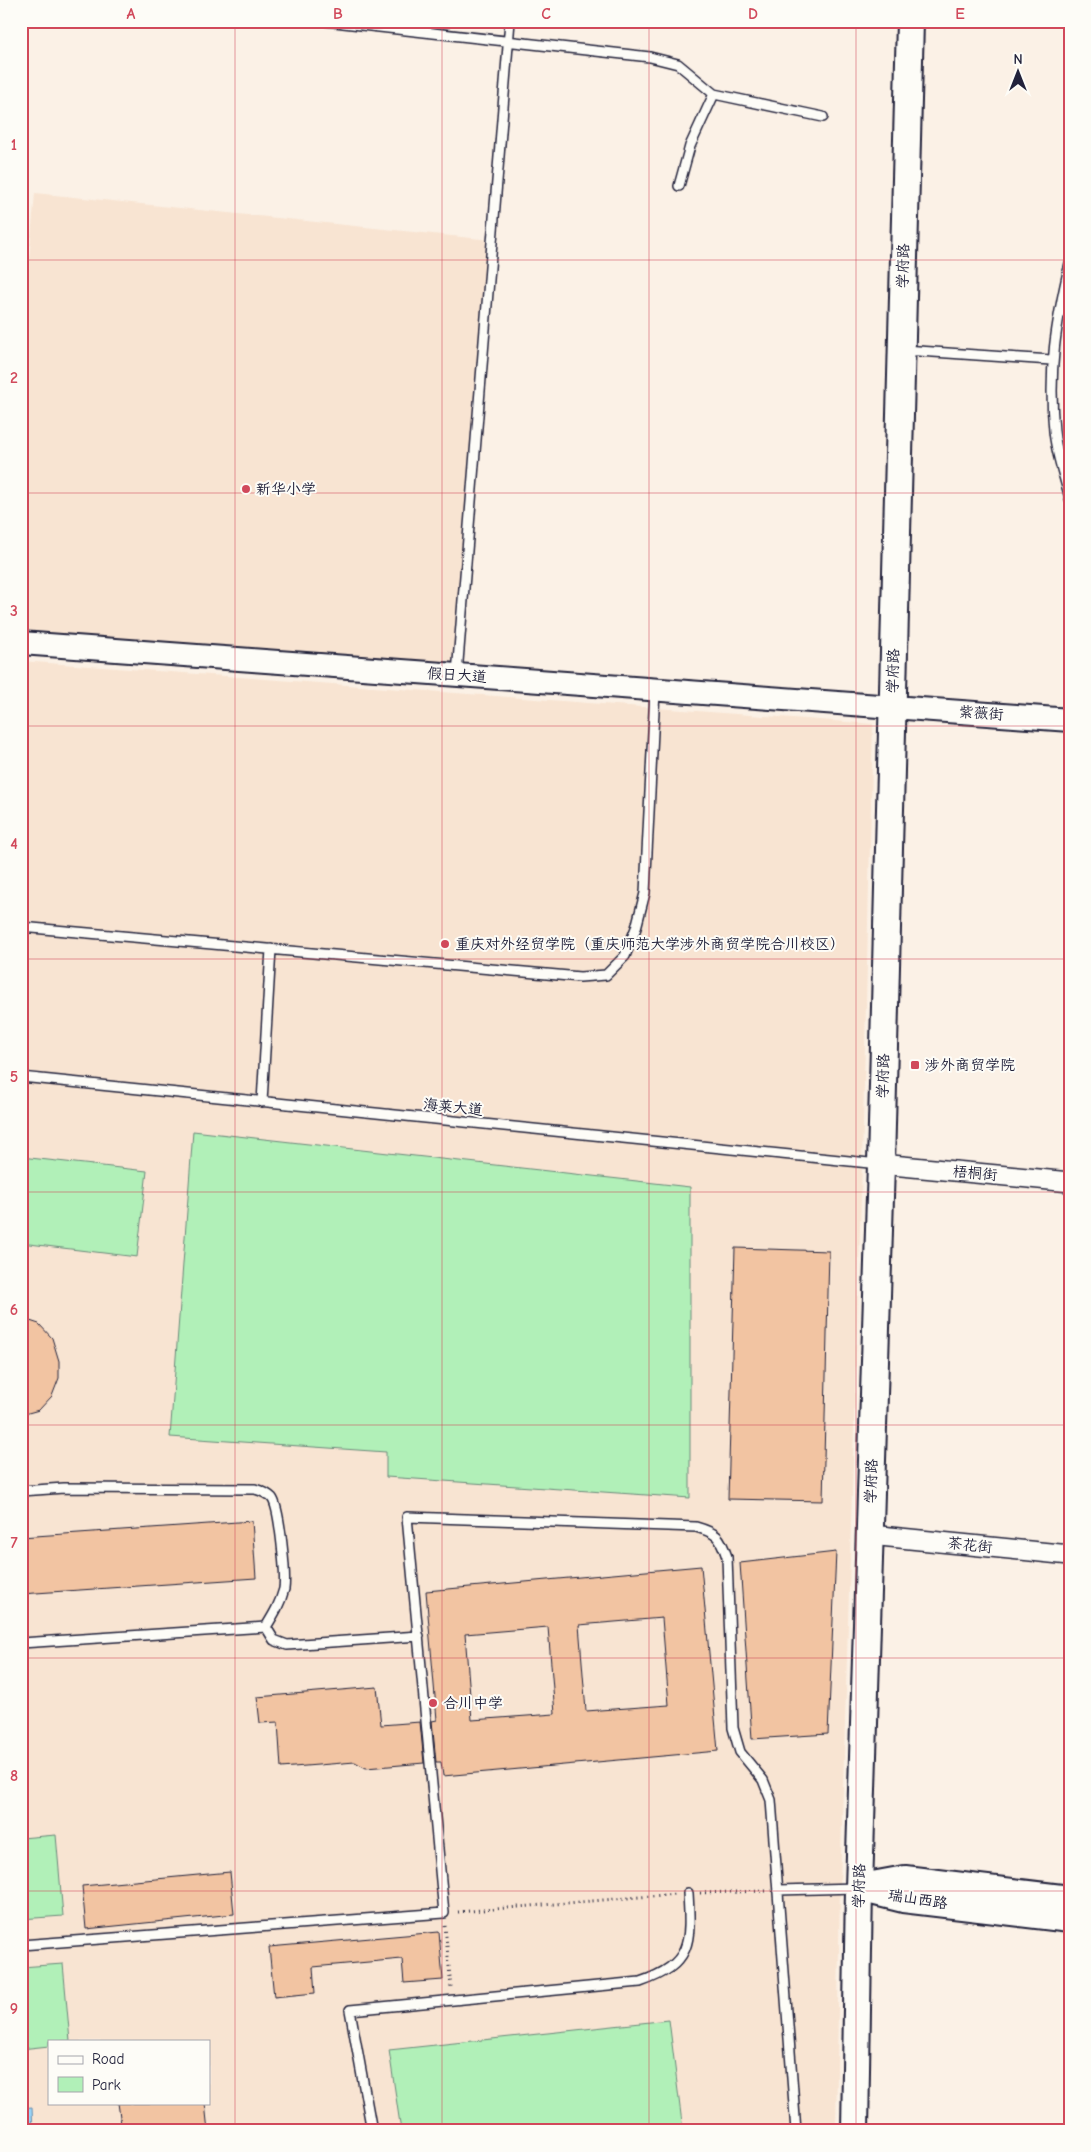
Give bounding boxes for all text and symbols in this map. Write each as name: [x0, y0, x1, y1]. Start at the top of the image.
text: A: [127, 5, 136, 23]
text: B: [333, 5, 343, 23]
text: C: [541, 5, 551, 23]
text: D: [748, 5, 758, 23]
text: E: [955, 5, 965, 23]
north arrow: [994, 48, 1044, 98]
text: N: [1013, 51, 1023, 68]
text: 1: [11, 136, 17, 154]
street label: 学府路: [894, 243, 912, 289]
text: 2: [10, 369, 18, 387]
place label: 新华小学: [256, 480, 316, 498]
marker: 新华小学: [240, 483, 252, 495]
text: 3: [10, 602, 18, 620]
street label: 学府路: [884, 648, 902, 694]
street label: 假日大道: [426, 664, 488, 686]
street label: 紫薇街: [958, 702, 1004, 724]
text: 4: [10, 835, 18, 853]
place label: 重庆对外经贸学院（重庆师范大学涉外商贸学院合川校区）: [455, 935, 845, 953]
marker: 重庆对外经贸学院（重庆师范大学涉外商贸学院合川校区）: [439, 938, 451, 950]
street label: 学府路: [874, 1053, 892, 1099]
place label: 涉外商贸学院: [925, 1056, 1015, 1074]
marker: 涉外商贸学院: [909, 1059, 921, 1071]
text: 5: [10, 1068, 18, 1086]
street label: 海莱大道: [422, 1095, 484, 1119]
street label: 梧桐街: [952, 1162, 998, 1184]
text: 6: [10, 1301, 18, 1319]
street label: 学府路: [861, 1458, 881, 1504]
text: 7: [10, 1534, 18, 1552]
street label: 茶花街: [947, 1534, 993, 1556]
place label: 合川中学: [443, 1694, 503, 1712]
marker: 合川中学: [427, 1697, 439, 1709]
text: 8: [10, 1767, 18, 1785]
street label: 学府路: [850, 1863, 868, 1909]
street label: 瑞山西路: [887, 1885, 949, 1913]
text: 9: [10, 2000, 18, 2018]
legend: [48, 2040, 210, 2104]
text: Road: [92, 2050, 124, 2068]
text: Park: [92, 2076, 121, 2094]

